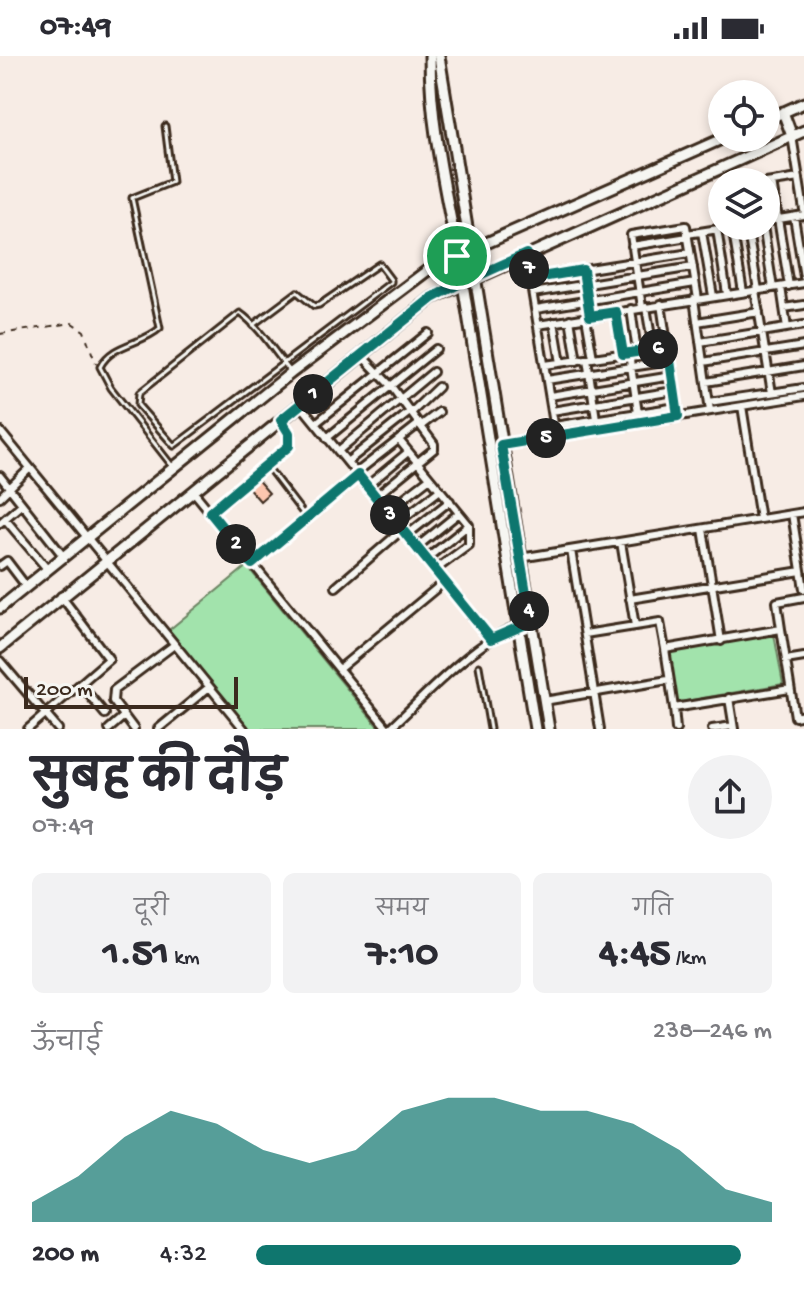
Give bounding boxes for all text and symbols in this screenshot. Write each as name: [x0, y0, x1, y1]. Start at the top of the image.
text: 07:49: [40, 11, 111, 46]
map controls: [708, 80, 780, 240]
button: locate: [708, 80, 780, 152]
button: layers: [708, 168, 780, 240]
pin: [423, 222, 491, 290]
icon: arrive: [435, 234, 479, 278]
pin: 7: [509, 249, 549, 289]
text: 7: [523, 256, 535, 282]
pin: 6: [638, 329, 678, 369]
text: 6: [652, 336, 664, 362]
pin: 1: [293, 374, 333, 414]
text: 1: [309, 381, 317, 407]
pin: 5: [526, 418, 566, 458]
text: 5: [540, 425, 552, 451]
pin: 3: [370, 495, 410, 535]
text: 3: [384, 502, 396, 528]
pin: 2: [216, 524, 256, 564]
text: 2: [231, 531, 241, 557]
pin: 4: [509, 591, 549, 631]
text: 4: [524, 598, 534, 624]
scale bar: [24, 673, 238, 709]
text: 200 m: [36, 678, 93, 704]
button: share: [688, 755, 772, 839]
text: सुबह की दौड़: [32, 756, 286, 808]
text: 07:49: [32, 812, 94, 843]
text: दूरी: [134, 898, 169, 924]
text: समय: [376, 898, 428, 924]
text: गति: [633, 898, 673, 924]
text: 1.51: [103, 932, 169, 979]
text: 7:10: [366, 932, 438, 979]
text: 4:45: [599, 932, 670, 979]
text: km: [169, 946, 200, 972]
text: /km: [670, 946, 706, 972]
text: 238–246 m: [653, 1017, 772, 1048]
text: ऊँचाई: [32, 1030, 102, 1061]
text: 200 m: [32, 1240, 99, 1271]
text: 4:32: [160, 1240, 207, 1271]

